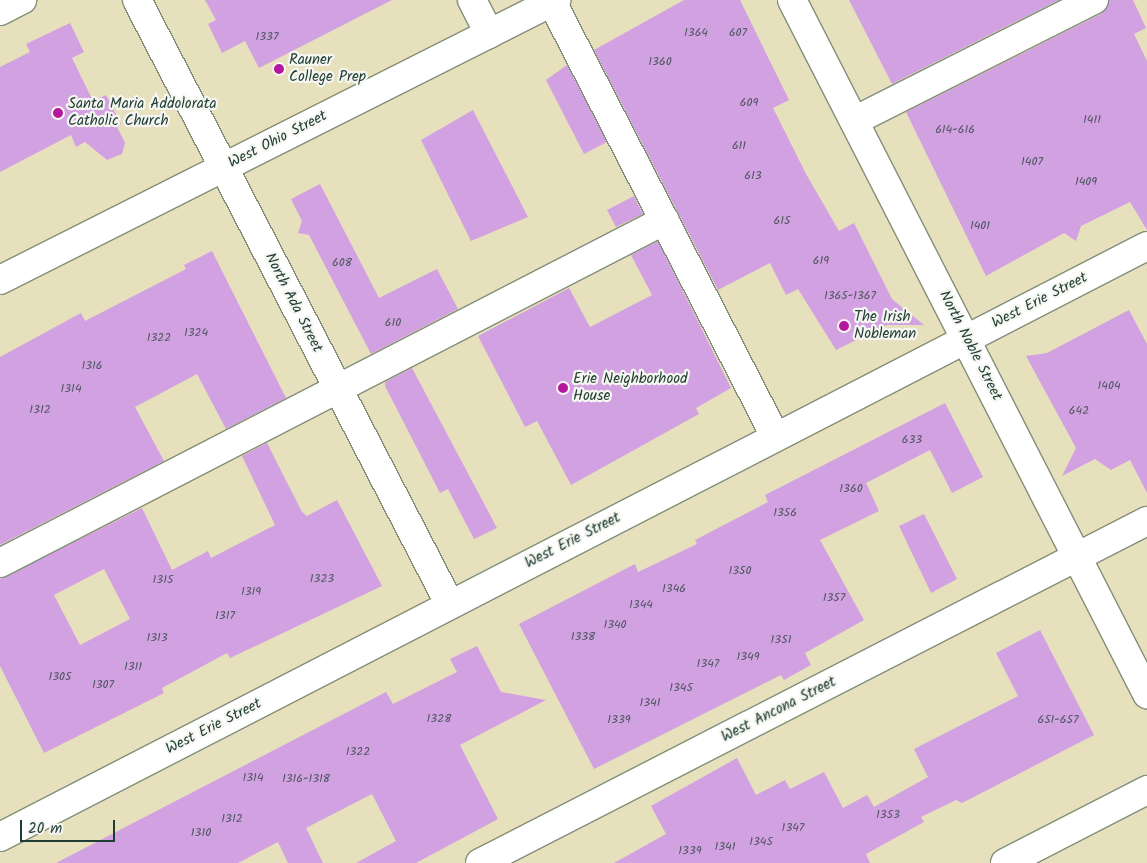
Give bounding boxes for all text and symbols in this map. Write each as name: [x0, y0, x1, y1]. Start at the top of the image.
house number: 1364: [684, 26, 708, 40]
house number: 607: [729, 26, 747, 40]
house number: 1337: [255, 30, 279, 44]
place label: Rauner College Prep: [289, 51, 366, 86]
house number: 1360: [648, 55, 672, 69]
marker: Rauner College Prep: [273, 63, 285, 75]
place label: Santa Maria Addolorata Catholic Church: [68, 95, 216, 130]
house number: 609: [740, 96, 758, 110]
marker: Santa Maria Addolorata Catholic Church: [52, 107, 64, 119]
street label: West Ohio Street: [226, 107, 330, 173]
house number: 1411: [1083, 113, 1101, 127]
house number: 614-616: [935, 123, 975, 137]
house number: 611: [732, 139, 746, 153]
house number: 1407: [1021, 155, 1043, 169]
house number: 613: [744, 169, 762, 183]
house number: 1409: [1075, 175, 1097, 189]
house number: 615: [774, 214, 790, 228]
house number: 1401: [970, 219, 990, 233]
street label: North Ada Street: [260, 250, 326, 356]
house number: 619: [813, 254, 829, 268]
house number: 608: [332, 256, 352, 270]
street label: West Erie Street: [989, 269, 1091, 333]
street label: North Noble Street: [934, 288, 1006, 404]
house number: 1365-1367: [824, 289, 876, 303]
place label: The Irish Nobleman: [854, 308, 916, 343]
house number: 610: [385, 316, 401, 330]
marker: The Irish Nobleman: [838, 320, 850, 332]
house number: 1324: [184, 326, 208, 340]
house number: 1322: [147, 331, 171, 345]
house number: 1316: [81, 359, 103, 373]
place label: Erie Neighborhood House: [573, 370, 687, 405]
house number: 1404: [1098, 379, 1120, 393]
house number: 1314: [61, 382, 81, 396]
marker: Erie Neighborhood House: [557, 382, 569, 394]
house number: 1312: [29, 403, 51, 417]
house number: 642: [1069, 404, 1089, 418]
house number: 633: [902, 433, 922, 447]
house number: 1360: [839, 482, 863, 496]
house number: 1356: [773, 506, 797, 520]
street label: West Erie Street: [522, 509, 624, 573]
house number: 1350: [728, 564, 752, 578]
house number: 1323: [310, 572, 334, 586]
house number: 1315: [153, 573, 173, 587]
house number: 1346: [662, 582, 686, 596]
house number: 1319: [241, 585, 261, 599]
house number: 1357: [823, 591, 845, 605]
house number: 1344: [629, 598, 653, 612]
house number: 1317: [215, 609, 235, 623]
house number: 1340: [603, 618, 627, 632]
house number: 1338: [571, 630, 595, 644]
house number: 1313: [146, 631, 168, 645]
house number: 1351: [771, 633, 791, 647]
house number: 1349: [736, 650, 760, 664]
house number: 1347: [697, 657, 719, 671]
house number: 1311: [124, 660, 142, 674]
house number: 1305: [48, 670, 72, 684]
street label: West Ancona Street: [719, 673, 839, 747]
house number: 1307: [92, 678, 114, 692]
house number: 1345: [669, 681, 693, 695]
street label: West Erie Street: [163, 695, 265, 759]
house number: 1341: [640, 696, 660, 710]
house number: 1328: [427, 712, 451, 726]
house number: 1339: [607, 713, 631, 727]
house number: 651-657: [1037, 713, 1079, 727]
house number: 1322: [346, 745, 370, 759]
house number: 1314: [243, 771, 263, 785]
house number: 1316-1318: [282, 772, 330, 786]
house number: 1353: [876, 808, 900, 822]
scale bar: [22, 810, 118, 842]
house number: 1312: [221, 812, 243, 826]
text: 20 m: [28, 817, 62, 841]
house number: 1347: [782, 821, 804, 835]
house number: 1310: [191, 826, 211, 840]
house number: 1345: [749, 835, 773, 849]
house number: 1341: [715, 840, 735, 854]
house number: 1339: [678, 844, 702, 858]

